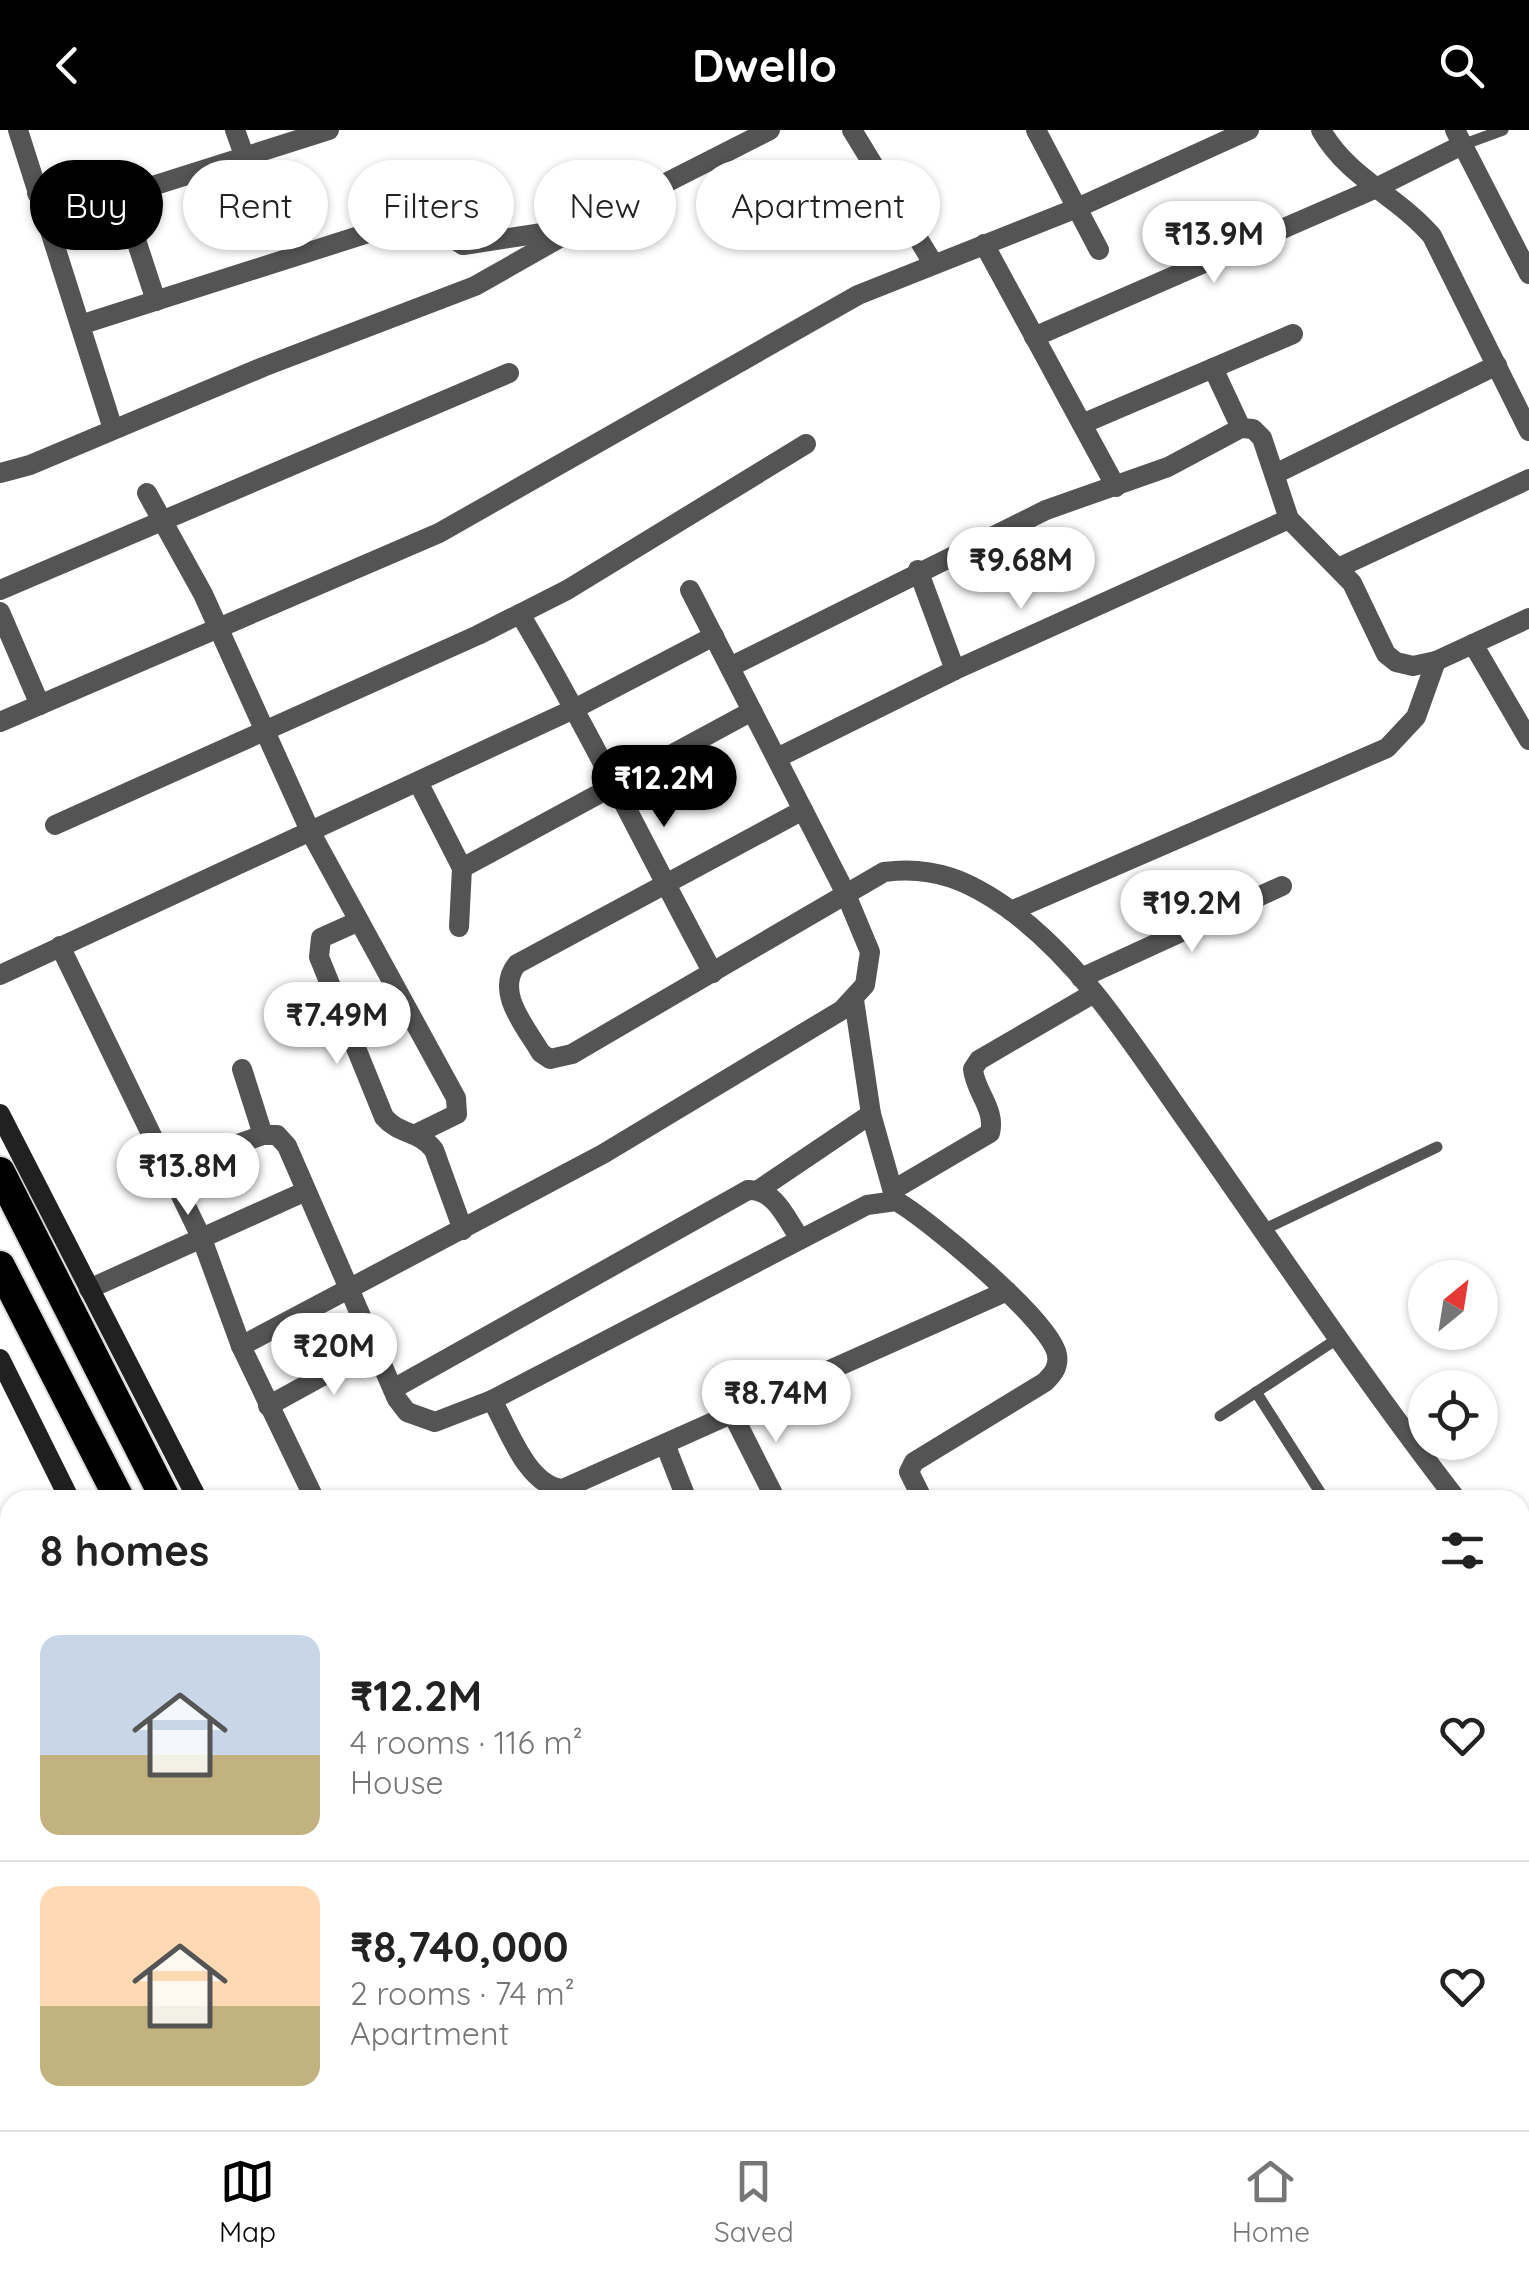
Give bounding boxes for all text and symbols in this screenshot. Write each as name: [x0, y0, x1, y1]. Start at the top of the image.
text: Dwello: [692, 37, 837, 93]
icon: back: [40, 38, 95, 93]
icon: search: [1434, 38, 1489, 93]
chip: Buy: [30, 160, 163, 250]
chip: Rent: [183, 160, 328, 250]
chip: Filters: [348, 160, 514, 250]
chip: New: [534, 160, 676, 250]
chip: Apartment: [696, 160, 940, 250]
pin: ₹13.9M: [1133, 201, 1295, 286]
text: ₹13.9M: [1164, 213, 1264, 253]
pin: ₹9.68M: [940, 527, 1102, 612]
text: ₹9.68M: [969, 539, 1073, 579]
pin: ₹12.2M: [583, 745, 745, 830]
text: ₹12.2M: [614, 757, 714, 797]
pin: ₹19.2M: [1111, 870, 1273, 955]
text: ₹19.2M: [1142, 882, 1242, 922]
pin: ₹7.49M: [256, 982, 418, 1067]
text: ₹7.49M: [286, 994, 388, 1034]
pin: ₹13.8M: [107, 1133, 269, 1218]
text: ₹13.8M: [138, 1145, 238, 1185]
north arrow: [1408, 1260, 1498, 1350]
map controls: [1408, 1260, 1498, 1460]
pin: ₹20M: [275, 1313, 393, 1398]
text: ₹20M: [293, 1325, 375, 1365]
pin: ₹8.74M: [695, 1360, 857, 1445]
button: locate: [1408, 1370, 1498, 1460]
text: ₹8.74M: [724, 1372, 828, 1412]
icon: filters: [1435, 1523, 1490, 1578]
text: 8 homes: [40, 1524, 209, 1577]
text: ₹12.2M: [350, 1669, 482, 1722]
icon: home: [120, 1675, 240, 1795]
icon: heart: [1435, 1708, 1490, 1763]
text: 4 rooms · 116 m²: [350, 1722, 583, 1762]
text: House: [350, 1762, 444, 1802]
text: ₹8,740,000: [350, 1920, 569, 1973]
icon: home: [120, 1926, 240, 2046]
icon: heart: [1435, 1959, 1490, 2014]
text: 2 rooms · 74 m²: [350, 1973, 575, 2013]
text: Apartment: [350, 2013, 509, 2053]
tab: Map: [219, 2154, 276, 2249]
tab: Saved: [714, 2154, 794, 2249]
tab: Home: [1232, 2154, 1310, 2249]

